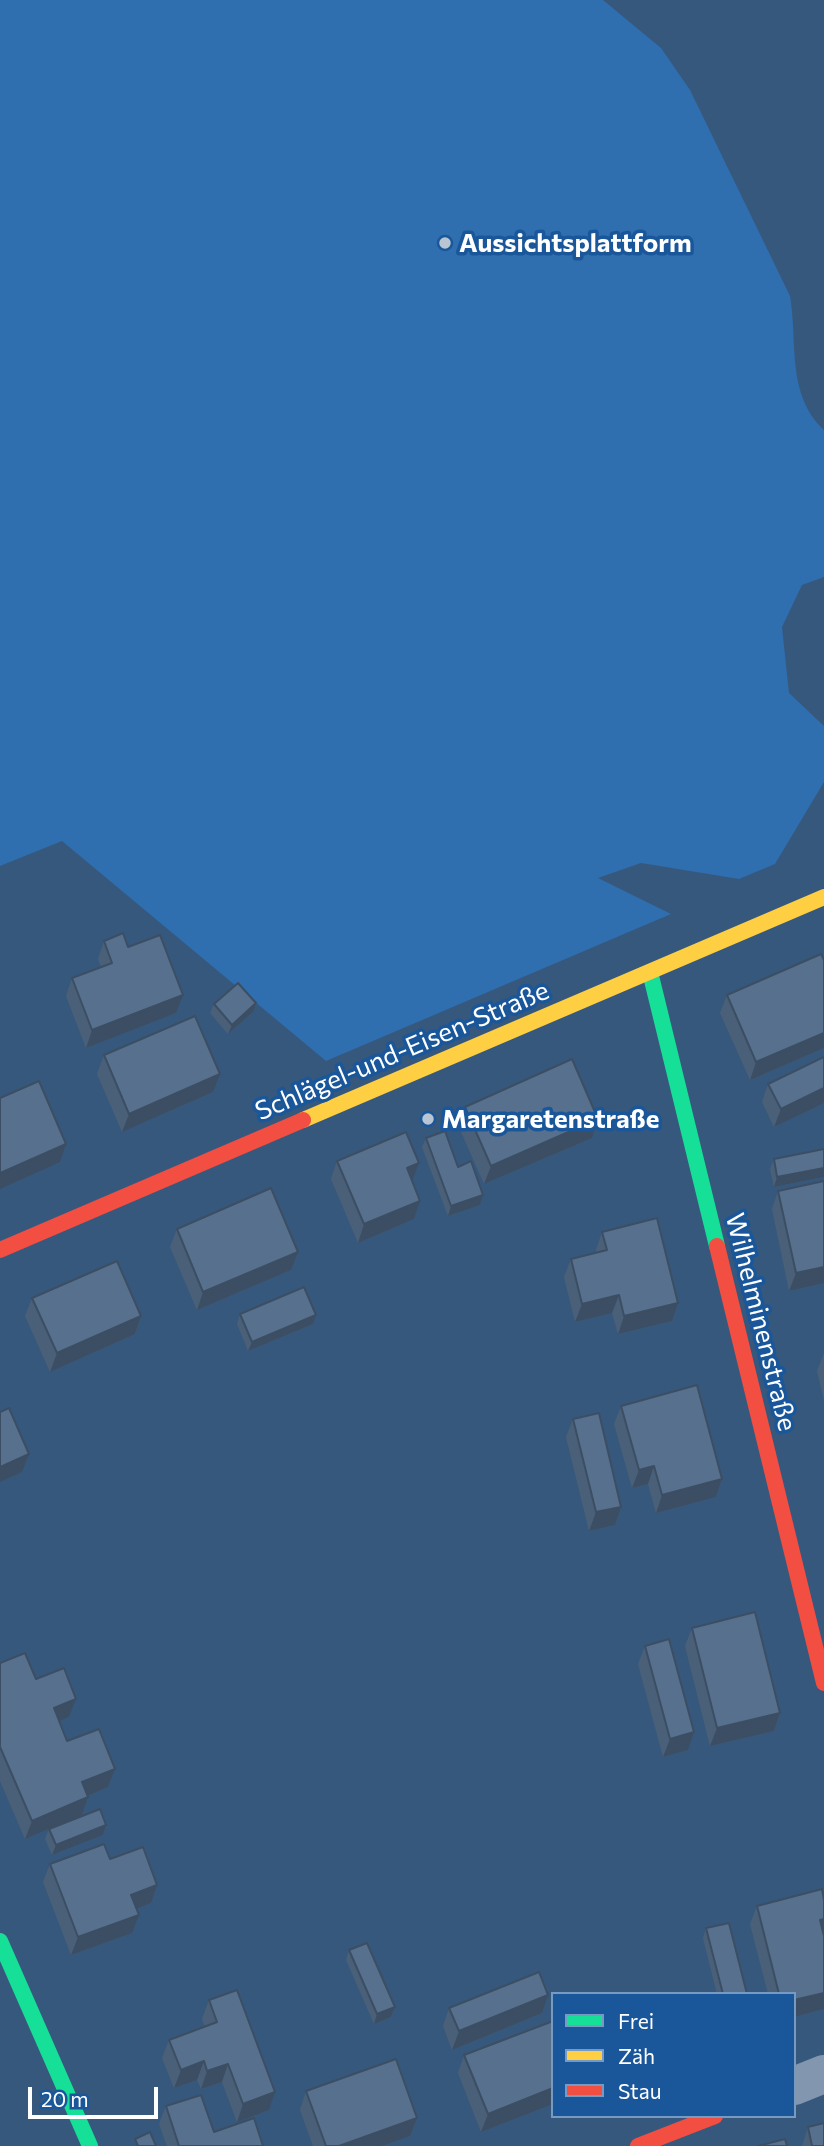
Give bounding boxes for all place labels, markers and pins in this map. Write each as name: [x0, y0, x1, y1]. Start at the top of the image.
place label: Aussichtsplattform: [459, 227, 692, 259]
marker: Aussichtsplattform: [437, 235, 453, 251]
place label: Margaretenstraße: [442, 1103, 659, 1135]
marker: Margaretenstraße: [420, 1111, 436, 1127]

